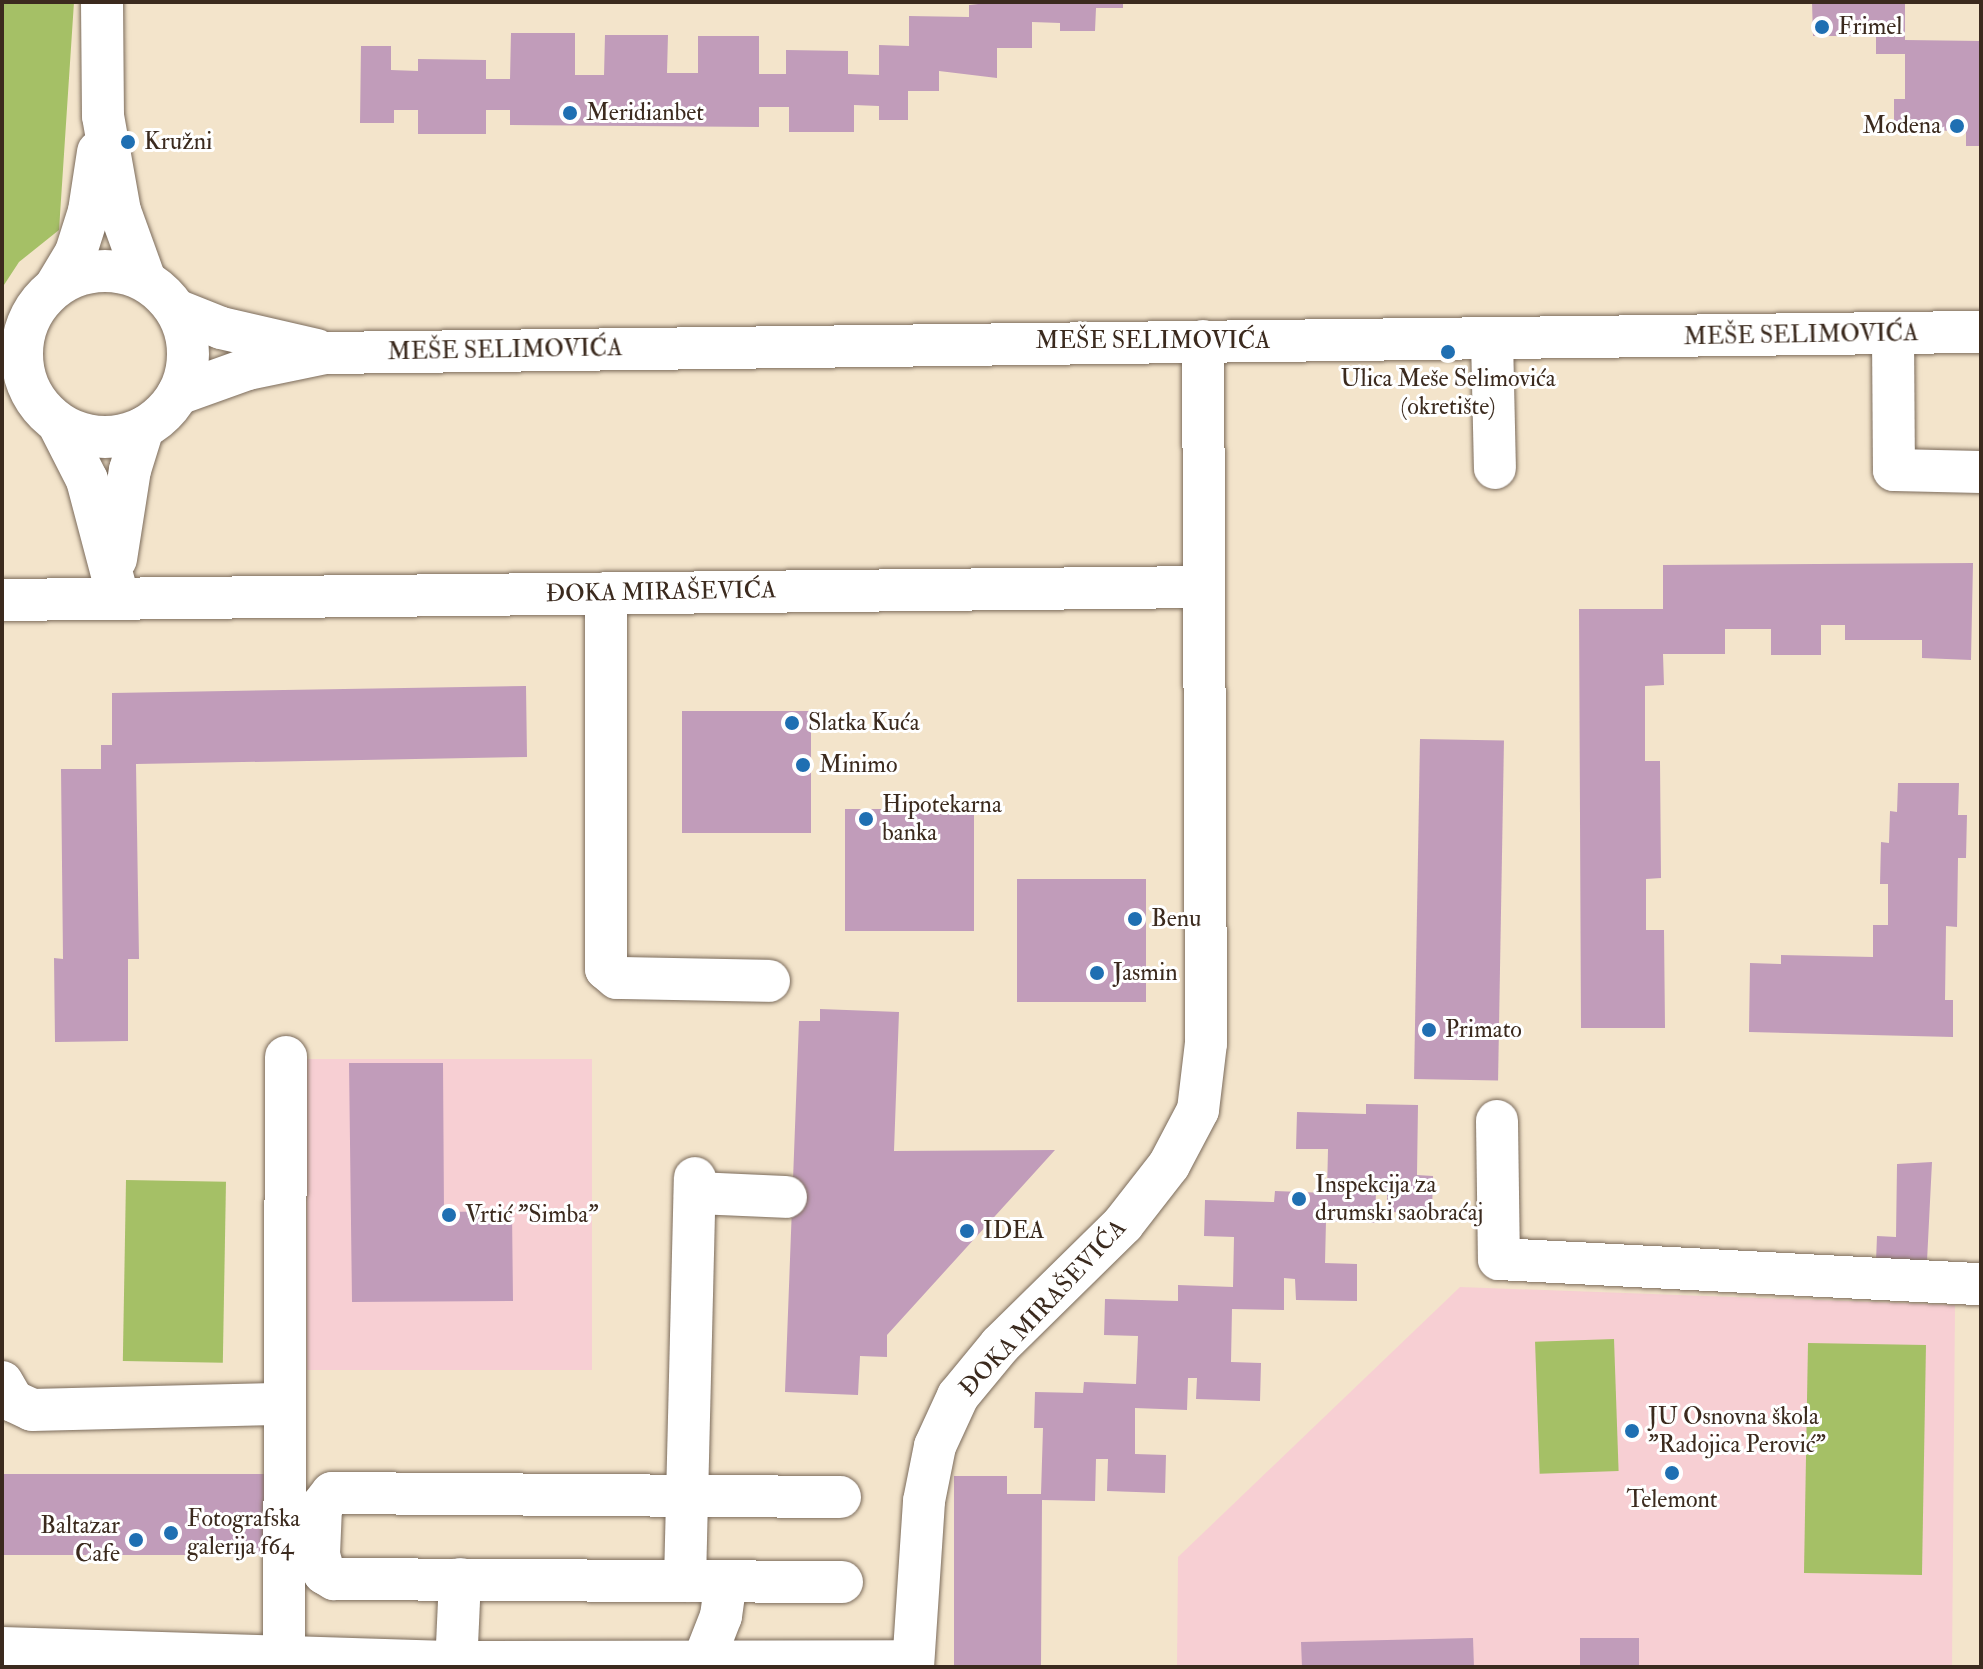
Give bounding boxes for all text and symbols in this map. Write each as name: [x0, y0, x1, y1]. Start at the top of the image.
place label: Frimel: [1838, 13, 1903, 41]
marker: Frimel: [1813, 18, 1831, 36]
place label: Meridianbet: [586, 99, 704, 127]
marker: Meridianbet: [561, 104, 579, 122]
place label: Modena: [1863, 112, 1941, 140]
marker: Modena: [1948, 117, 1966, 135]
place label: Kružni: [144, 128, 213, 156]
marker: Kružni: [119, 133, 137, 151]
street label: MEŠE SELIMOVIĆA: [1683, 319, 1919, 351]
street label: MEŠE SELIMOVIĆA: [1036, 327, 1270, 355]
street label: MEŠE SELIMOVIĆA: [387, 334, 623, 366]
marker: Ulica Meše Selimovića (okretište): [1439, 343, 1457, 361]
place label: Ulica Meše Selimovića (okretište): [1340, 365, 1556, 421]
street label: ĐOKA MIRAŠEVIĆA: [545, 576, 777, 608]
place label: Slatka Kuća: [808, 709, 920, 737]
marker: Slatka Kuća: [783, 714, 801, 732]
place label: Minimo: [819, 751, 897, 779]
marker: Minimo: [794, 756, 812, 774]
place label: Hipotekarna banka: [882, 791, 1002, 847]
marker: Hipotekarna banka: [857, 810, 875, 828]
place label: Benu: [1151, 905, 1201, 933]
marker: Benu: [1126, 910, 1144, 928]
place label: Jasmin: [1113, 959, 1178, 987]
marker: Jasmin: [1088, 964, 1106, 982]
place label: Primato: [1445, 1016, 1522, 1044]
marker: Primato: [1420, 1021, 1438, 1039]
place label: Inspekcija za drumski saobraćaj: [1315, 1171, 1483, 1227]
marker: Inspekcija za drumski saobraćaj: [1290, 1190, 1308, 1208]
place label: Vrtić "Simba": [465, 1201, 599, 1229]
marker: Vrtić "Simba": [440, 1206, 458, 1224]
street label: ĐOKA MIRAŠEVIĆA: [954, 1214, 1132, 1402]
place label: IDEA: [983, 1217, 1045, 1245]
marker: IDEA: [958, 1222, 976, 1240]
place label: JU Osnovna škola "Radojica Perović": [1648, 1403, 1826, 1459]
marker: JU Osnovna škola "Radojica Perović": [1623, 1422, 1641, 1440]
marker: Telemont: [1663, 1464, 1681, 1482]
place label: Telemont: [1627, 1486, 1717, 1514]
place label: Fotografska galerija f64: [187, 1505, 300, 1561]
place label: Baltazar Cafe: [40, 1512, 120, 1568]
marker: Fotografska galerija f64: [162, 1524, 180, 1542]
marker: Baltazar Cafe: [127, 1531, 145, 1549]

